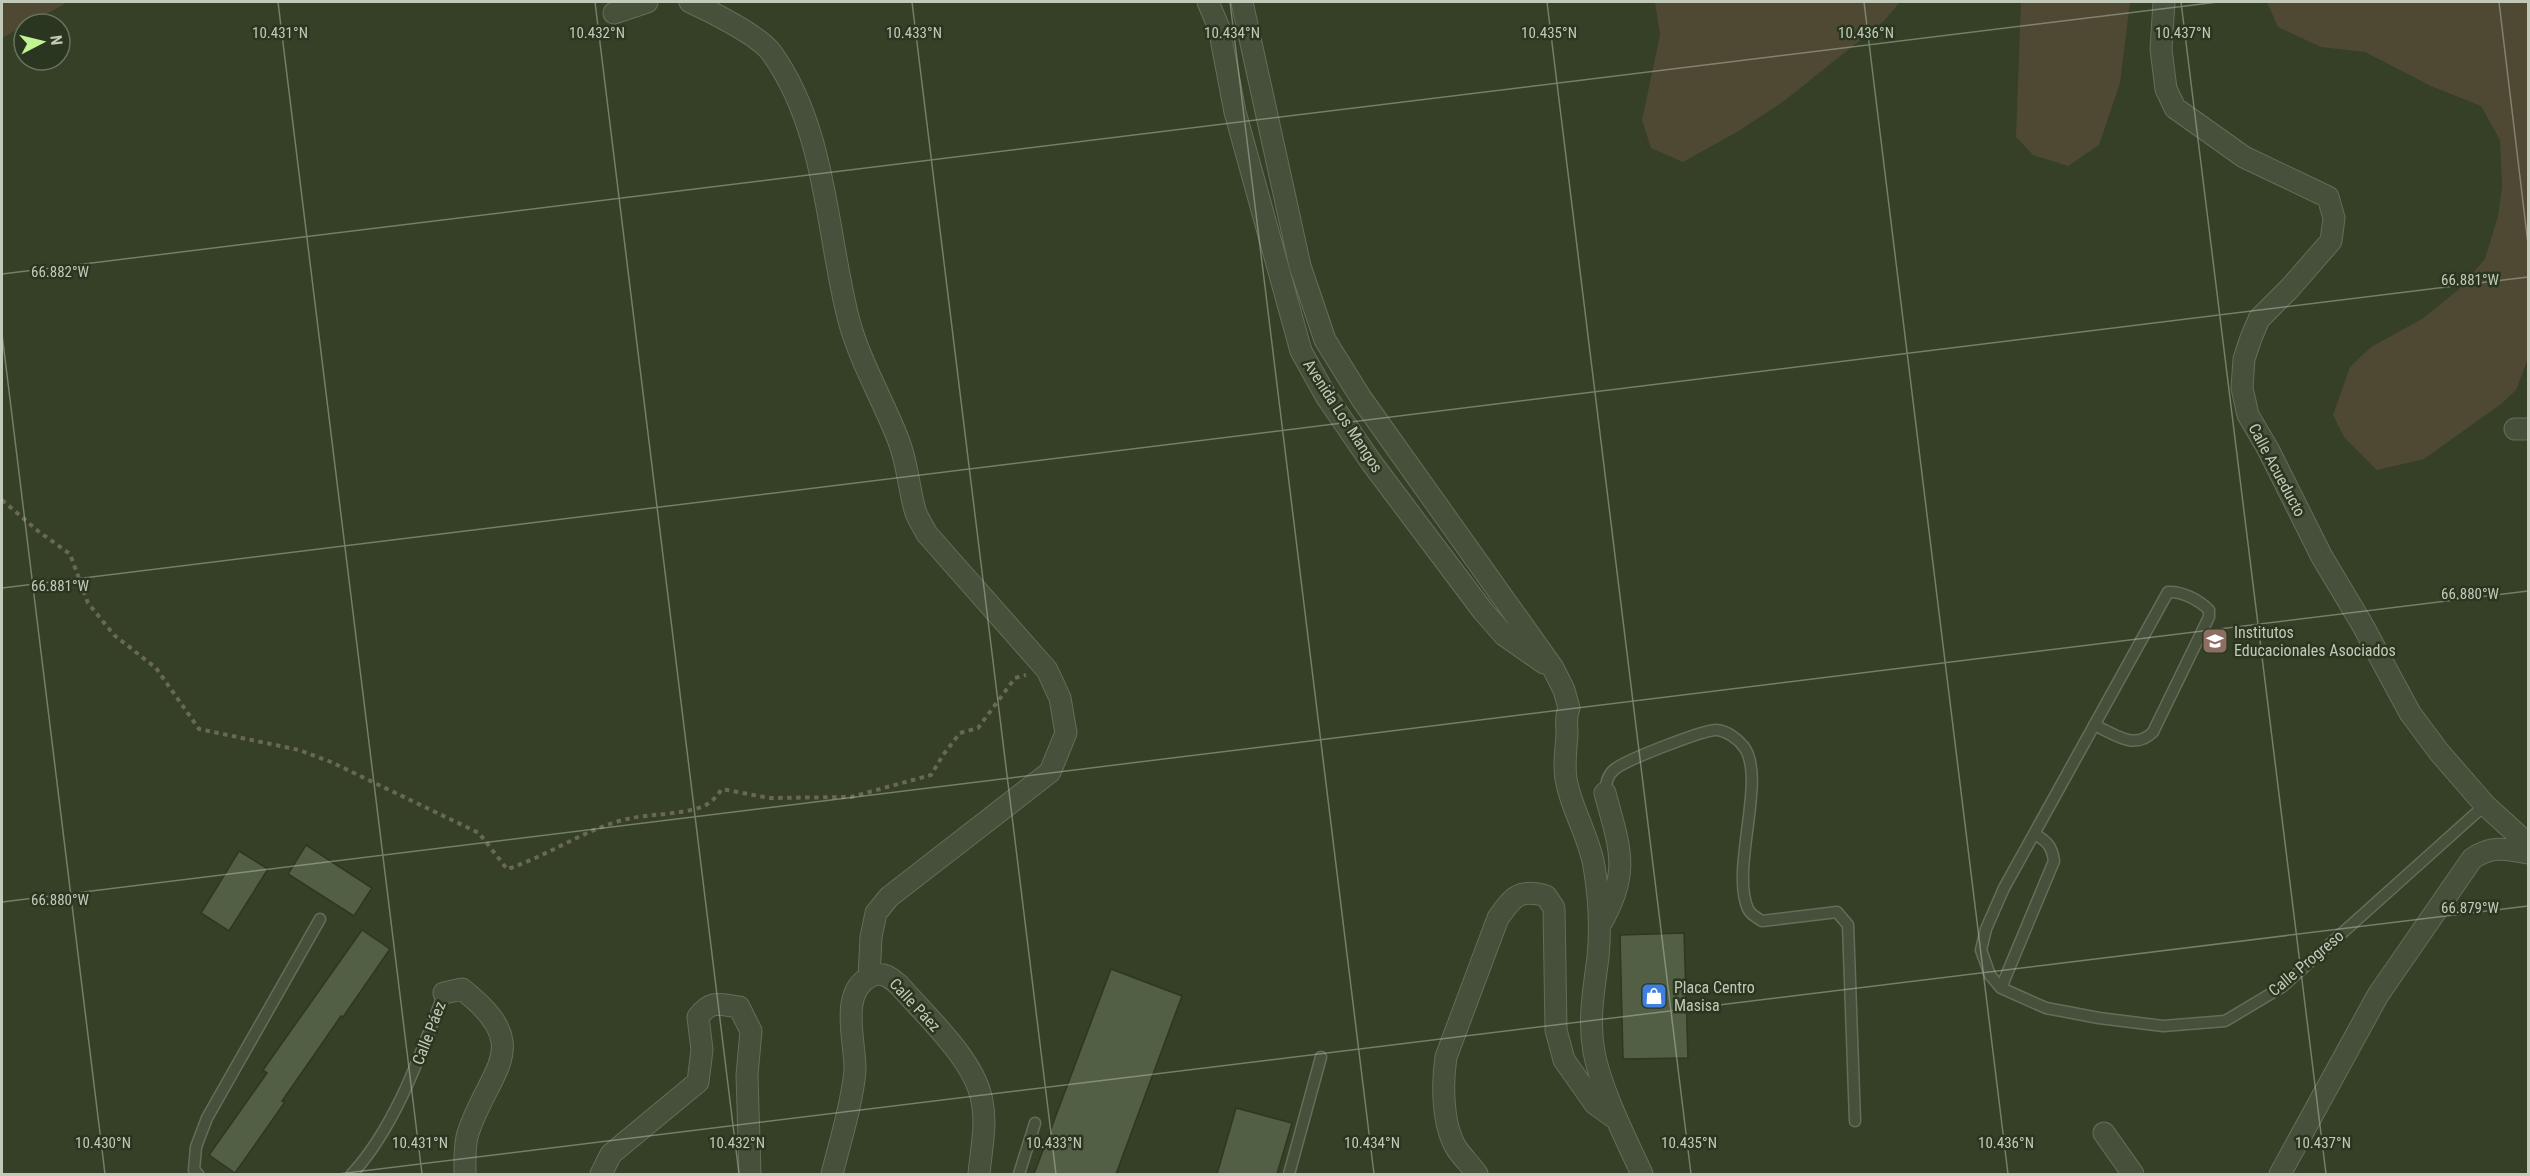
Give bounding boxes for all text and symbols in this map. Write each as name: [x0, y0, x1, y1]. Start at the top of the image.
north arrow: [12, 12, 72, 72]
text: 10.431°N: [252, 24, 308, 42]
text: 10.432°N: [569, 24, 625, 42]
text: 10.433°N: [886, 24, 942, 42]
text: 10.434°N: [1204, 24, 1260, 42]
text: 10.435°N: [1521, 24, 1577, 42]
text: 10.436°N: [1838, 24, 1894, 42]
text: 10.437°N: [2155, 24, 2211, 42]
text: N: [46, 34, 66, 46]
text: 66.882°W: [31, 263, 90, 281]
text: 66.881°W: [2441, 271, 2500, 289]
street label: Avenida Los Mangos: [1299, 356, 1387, 476]
street label: Calle Acueducto: [2244, 420, 2310, 520]
text: 66.881°W: [31, 577, 90, 595]
text: 66.880°W: [2441, 585, 2500, 603]
place label: Institutos Educacionales Asociados: [2234, 623, 2396, 660]
school or university icon: Institutos Educacionales Asociados: [2200, 626, 2230, 656]
text: 66.880°W: [31, 891, 90, 909]
text: 66.879°W: [2441, 899, 2500, 917]
street label: Calle Progreso: [2265, 926, 2347, 1000]
street label: Calle Páez: [885, 974, 945, 1036]
place label: Placa Centro Masisa: [1674, 978, 1755, 1015]
shop icon: Placa Centro Masisa: [1639, 981, 1669, 1011]
street label: Calle Páez: [408, 999, 450, 1067]
text: 10.430°N: [75, 1134, 131, 1152]
text: 10.431°N: [392, 1134, 448, 1152]
text: 10.432°N: [709, 1134, 765, 1152]
text: 10.433°N: [1026, 1134, 1082, 1152]
text: 10.434°N: [1344, 1134, 1400, 1152]
text: 10.435°N: [1661, 1134, 1717, 1152]
text: 10.436°N: [1978, 1134, 2034, 1152]
text: 10.437°N: [2295, 1134, 2351, 1152]

